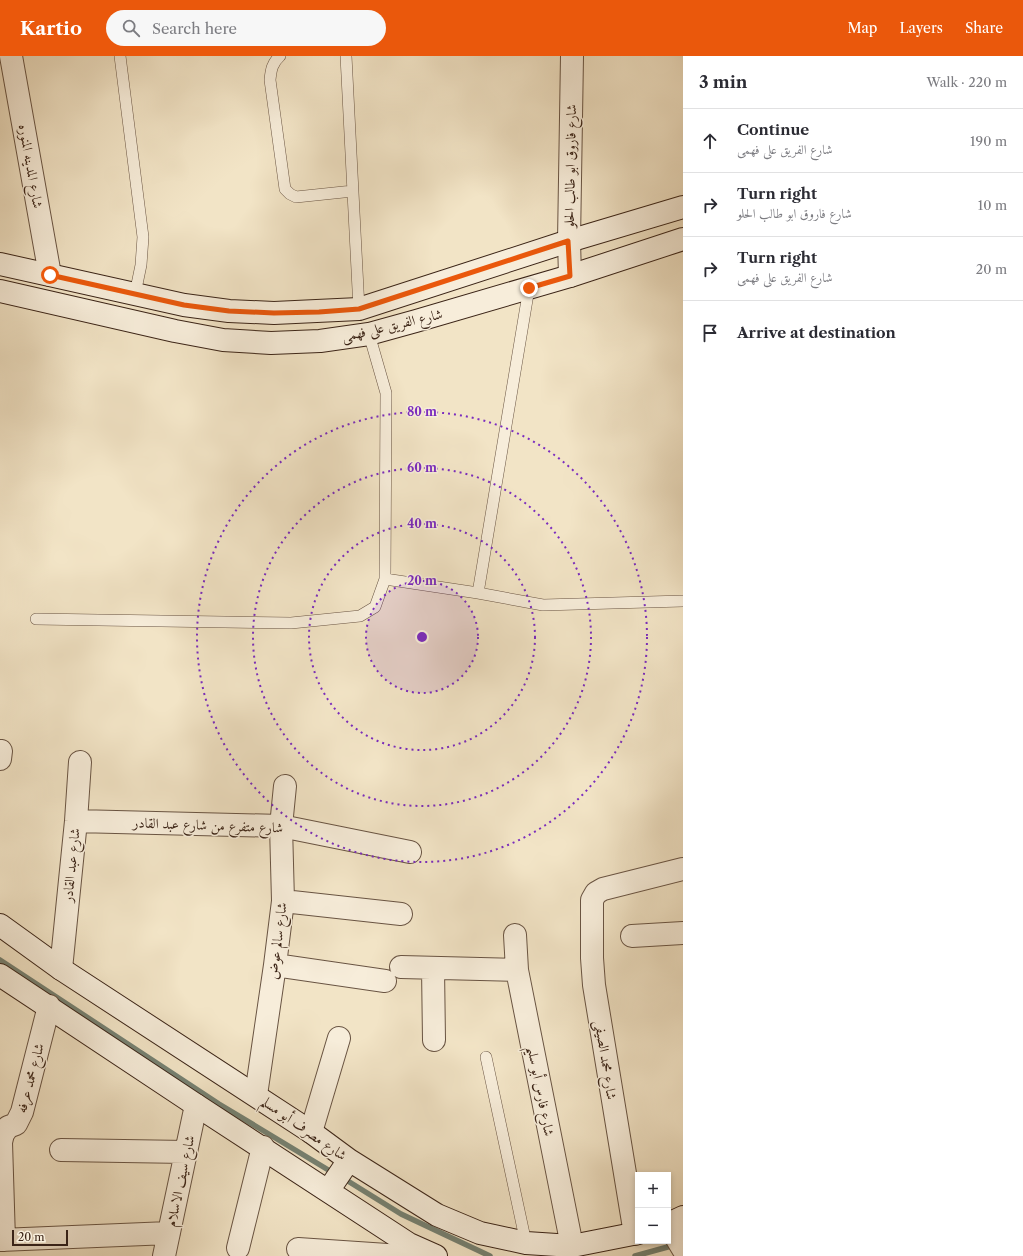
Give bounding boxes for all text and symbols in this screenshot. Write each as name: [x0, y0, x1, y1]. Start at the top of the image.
search box: [106, 10, 386, 46]
text: Kartio: [20, 17, 82, 40]
icon: search: [120, 17, 142, 39]
text: Search here: [152, 19, 237, 38]
text: Map: [847, 19, 877, 37]
text: Layers: [899, 19, 943, 37]
text: Share: [965, 19, 1003, 37]
text: 3 min: [699, 72, 748, 92]
text: Walk · 220 m: [927, 74, 1007, 90]
street label: شارع فاروق ابو طالب الحلو: [560, 104, 583, 230]
text: Continue: [737, 120, 809, 139]
street label: شارع المدينه المنوره: [12, 122, 47, 210]
icon: ahead: [699, 130, 721, 152]
text: 190 m: [970, 133, 1007, 149]
text: شارع الفريق على فهمى: [737, 141, 833, 157]
text: Turn right: [737, 184, 817, 203]
icon: right: [699, 194, 721, 216]
text: 10 m: [978, 197, 1007, 213]
text: شارع فاروق ابو طالب الحلو: [737, 205, 852, 221]
text: Turn right: [737, 248, 817, 267]
icon: right: [699, 258, 721, 280]
text: 20 m: [976, 261, 1007, 277]
route start: [41, 266, 59, 284]
text: شارع الفريق على فهمى: [737, 269, 833, 285]
route end: [520, 279, 538, 297]
street label: شارع الفريق على فهمى: [340, 305, 445, 348]
icon: arrive: [699, 322, 721, 344]
text: Arrive at destination: [737, 323, 896, 342]
text: 80 m: [407, 404, 437, 419]
text: 60 m: [407, 460, 437, 475]
text: 40 m: [407, 516, 437, 531]
text: 20 m: [407, 573, 437, 588]
centre of rings: [415, 630, 429, 644]
street label: شارع متفرع من شارع عبد القادر: [130, 813, 284, 840]
street label: شارع عبد القادر: [58, 827, 87, 905]
street label: شارع سالم عوض: [263, 901, 295, 981]
street label: شارع محمد الصيفى: [588, 1019, 621, 1102]
street label: شارع محمد عرفه: [12, 1041, 51, 1116]
street label: شارع فارس أبو سليم: [519, 1044, 560, 1139]
street label: شارع مصرف أبو مسلم: [254, 1091, 351, 1169]
street label: شارع سيف الاسلام: [162, 1134, 202, 1229]
map controls: [635, 1172, 671, 1244]
button: +: [635, 1172, 671, 1208]
button: −: [635, 1208, 671, 1244]
scale bar: [12, 1228, 68, 1247]
text: 20 m: [18, 1230, 44, 1244]

